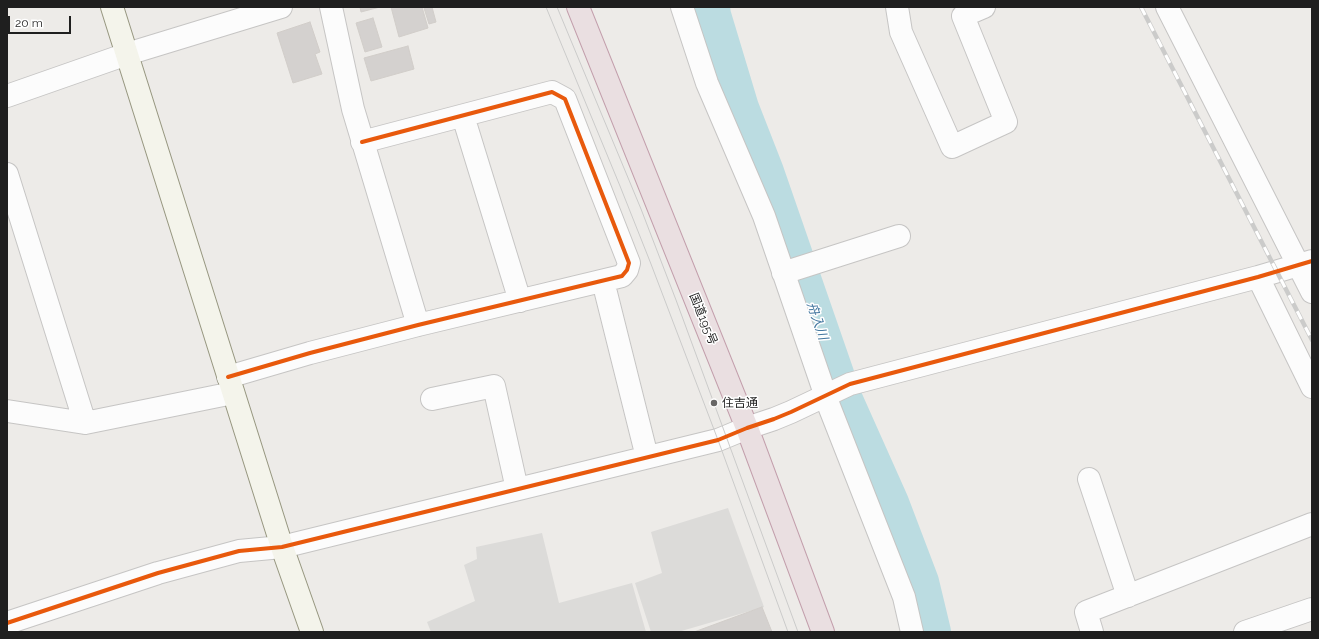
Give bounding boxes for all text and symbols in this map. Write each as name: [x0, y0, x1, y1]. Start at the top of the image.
scale bar: [10, 8, 73, 34]
text: 20 m: [15, 16, 43, 30]
street label: 国道195号: [686, 291, 720, 347]
water label: 舟入川: [803, 300, 831, 342]
place label: 住吉通: [722, 396, 758, 410]
marker: 住吉通: [709, 398, 719, 408]

